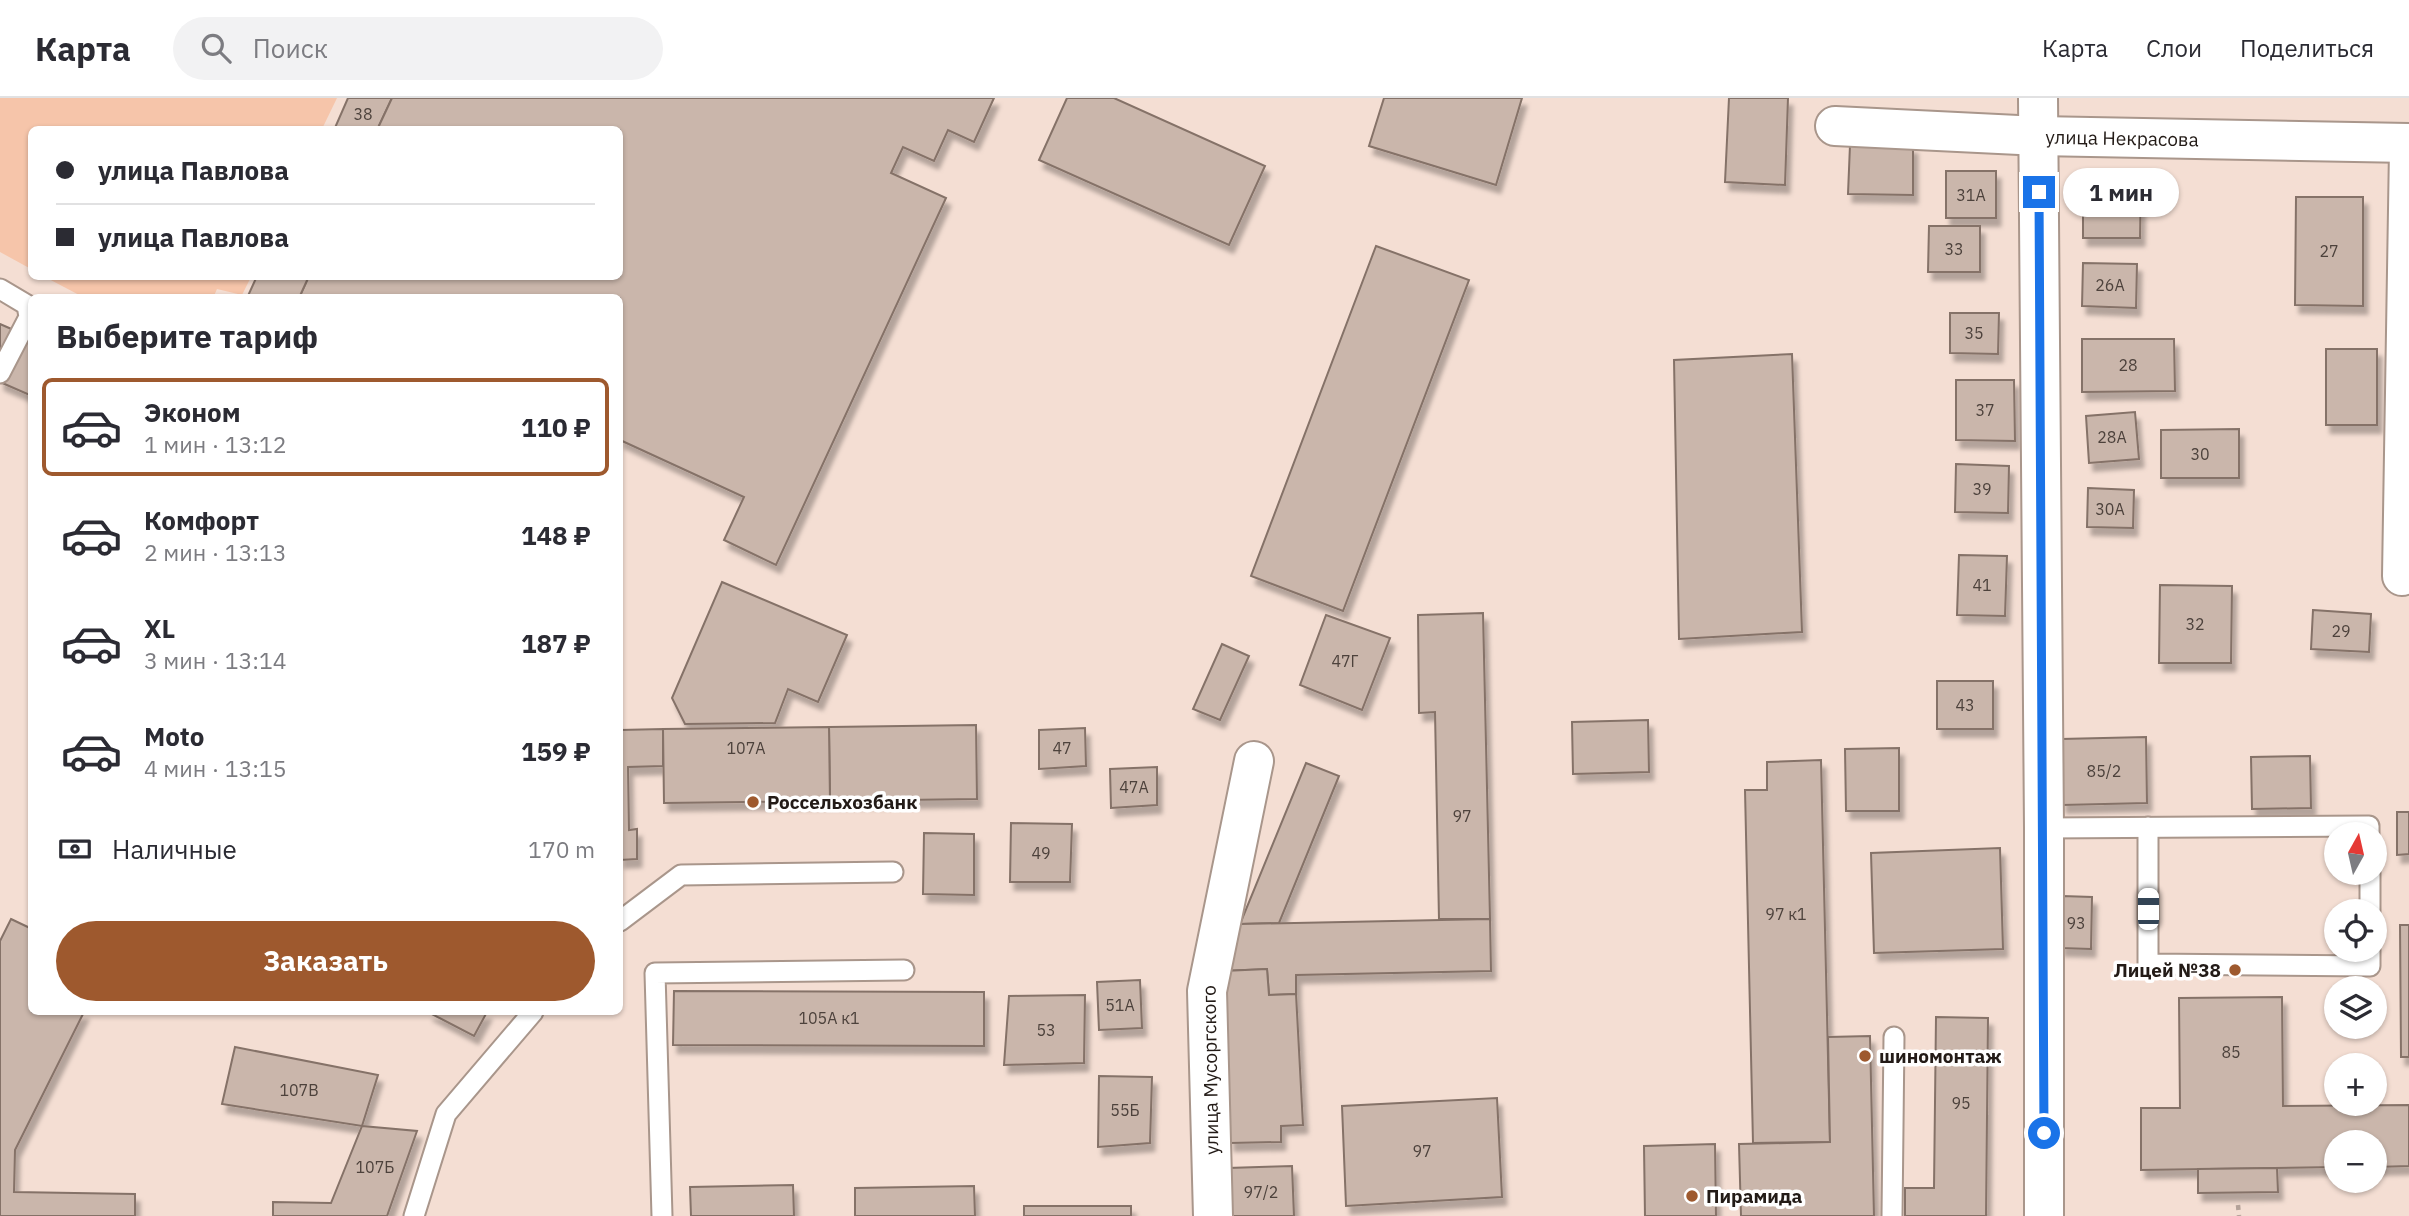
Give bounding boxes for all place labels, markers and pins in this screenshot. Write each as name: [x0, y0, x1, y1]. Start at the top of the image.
place label: Россельхозбанк: [767, 790, 917, 814]
marker: Россельхозбанк: [745, 794, 761, 810]
place label: Лицей №38: [2114, 958, 2221, 982]
marker: Лицей №38: [2227, 962, 2243, 978]
place label: шиномонтаж: [1879, 1044, 2002, 1068]
marker: шиномонтаж: [1857, 1048, 1873, 1064]
place label: Пирамида: [1706, 1184, 1802, 1208]
marker: Пирамида: [1684, 1188, 1700, 1204]

